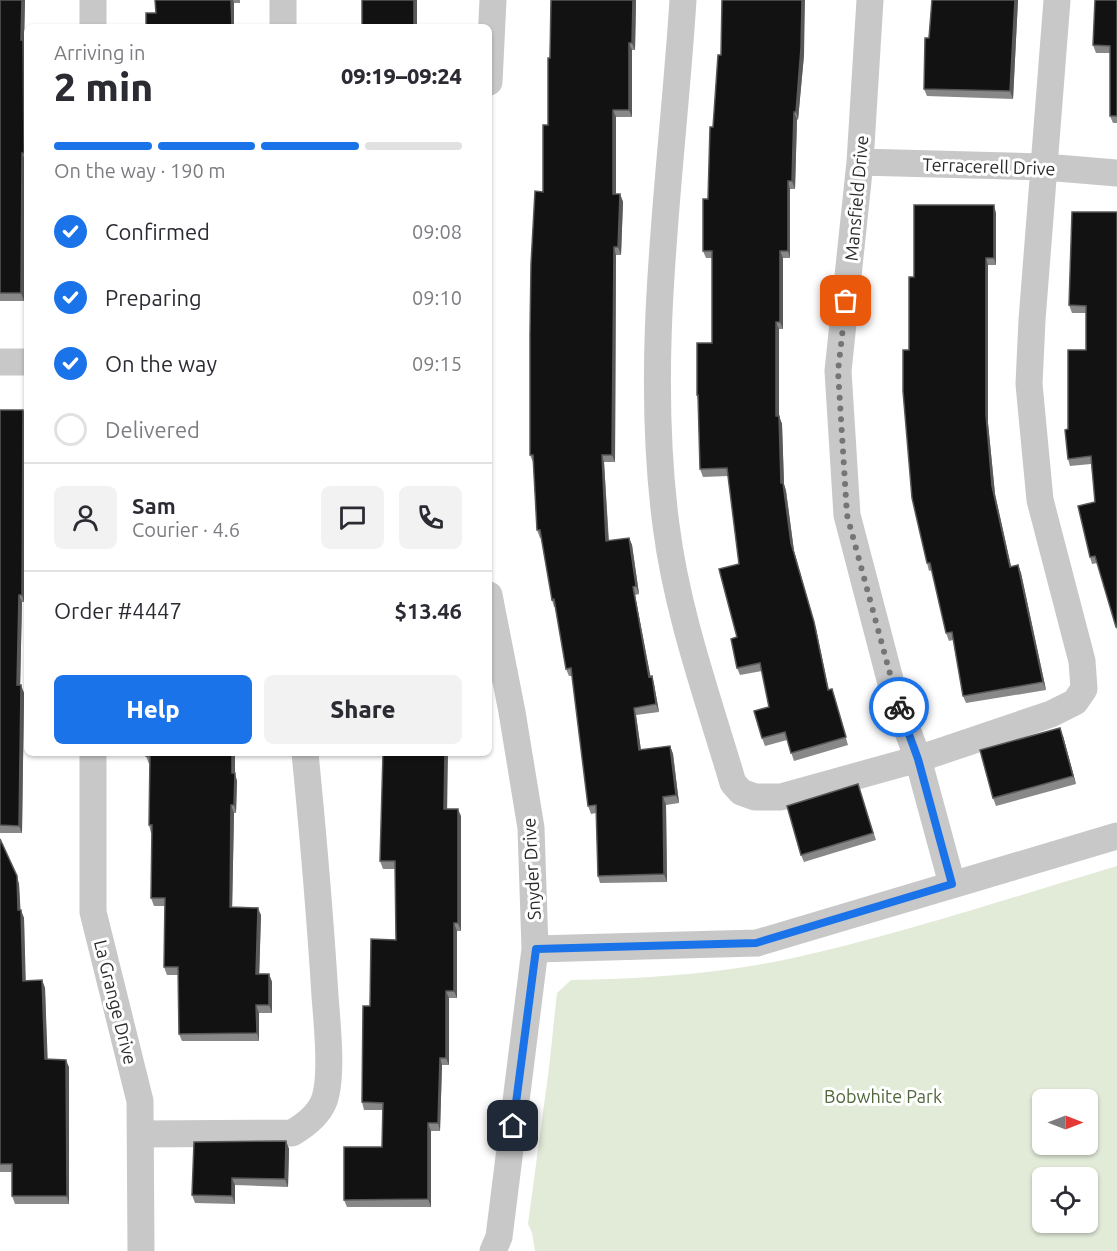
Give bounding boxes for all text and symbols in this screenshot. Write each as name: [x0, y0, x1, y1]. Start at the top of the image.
text: Arriving in: [54, 41, 145, 64]
text: 09:19–09:24: [341, 63, 462, 88]
text: 2 min: [54, 65, 153, 108]
street label: Mansfield Drive: [841, 134, 871, 262]
street label: Terracerell Drive: [922, 154, 1056, 178]
text: On the way · 190 m: [54, 159, 226, 182]
icon: check: [54, 215, 87, 248]
text: Confirmed: [105, 219, 210, 244]
text: 09:08: [412, 220, 462, 243]
pin: [820, 275, 871, 326]
icon: check: [54, 281, 87, 314]
icon: bag: [829, 284, 862, 317]
text: Preparing: [105, 285, 202, 310]
text: 09:10: [412, 286, 462, 309]
icon: check: [54, 347, 87, 380]
text: On the way: [105, 351, 217, 376]
text: 09:15: [412, 352, 462, 375]
text: Delivered: [105, 417, 200, 442]
button: person: [54, 486, 117, 549]
button: chat: [321, 486, 384, 549]
button: phone: [399, 486, 462, 549]
text: Sam: [132, 493, 176, 518]
text: Courier · 4.6: [132, 518, 240, 541]
text: Order #4447: [54, 598, 182, 623]
text: $13.46: [395, 598, 462, 623]
button: Help: [54, 675, 252, 744]
button: Share: [264, 675, 462, 744]
courier: [869, 677, 929, 737]
icon: bike: [883, 691, 916, 724]
street label: Snyder Drive: [518, 817, 544, 921]
street label: La Grange Drive: [91, 938, 141, 1066]
park label: Bobwhite Park: [824, 1086, 942, 1106]
north arrow: [1032, 1089, 1098, 1155]
map controls: [1032, 1089, 1098, 1233]
pin: [487, 1100, 538, 1151]
icon: home: [496, 1109, 529, 1142]
button: locate: [1032, 1167, 1098, 1233]

